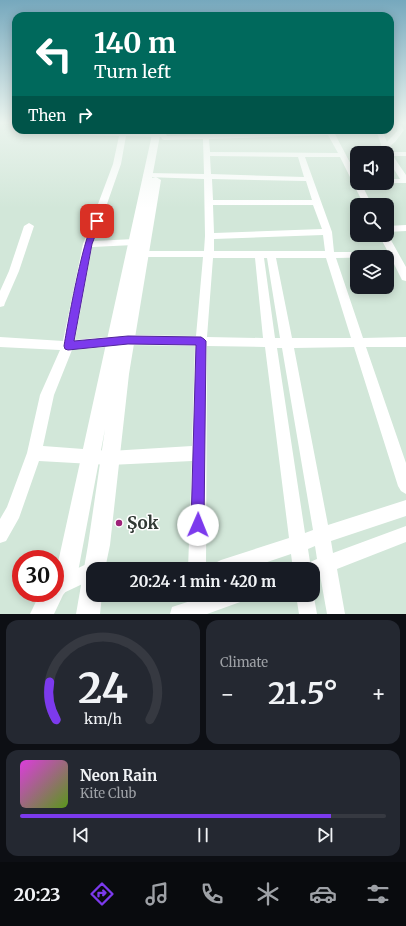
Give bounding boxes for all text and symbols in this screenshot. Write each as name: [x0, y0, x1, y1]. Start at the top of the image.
text: 140 m: [94, 25, 176, 61]
icon: left: [28, 28, 80, 80]
text: Turn left: [94, 60, 171, 83]
icon: right: [74, 104, 96, 126]
text: Then: [28, 106, 66, 125]
map controls: [350, 146, 394, 294]
button: sound: [350, 146, 394, 190]
button: search: [350, 198, 394, 242]
pin: [80, 204, 114, 238]
icon: arrive: [86, 210, 108, 232]
button: layers: [350, 250, 394, 294]
position arrow: [177, 504, 219, 546]
place label: Şok: [127, 512, 159, 534]
marker: Şok: [114, 518, 124, 528]
speed limit sign: 30: [12, 550, 64, 602]
text: 20:24 · 1 min · 420 m: [130, 572, 276, 591]
text: Climate: [220, 654, 268, 671]
text: 24: [78, 662, 128, 714]
text: 21.5°: [268, 674, 338, 712]
text: −: [220, 680, 235, 708]
text: +: [371, 680, 386, 708]
text: km/h: [84, 710, 122, 728]
text: Neon Rain: [80, 766, 157, 785]
text: Kite Club: [80, 785, 136, 802]
icon: previous: [70, 824, 92, 846]
icon: pause: [192, 824, 214, 846]
icon: next: [314, 824, 336, 846]
icon: directions: [88, 880, 116, 908]
icon: music: [143, 880, 171, 908]
icon: phone: [198, 880, 226, 908]
icon: climate: [254, 880, 282, 908]
icon: car: [309, 880, 337, 908]
icon: filters: [364, 880, 392, 908]
text: 20:23: [14, 883, 61, 906]

